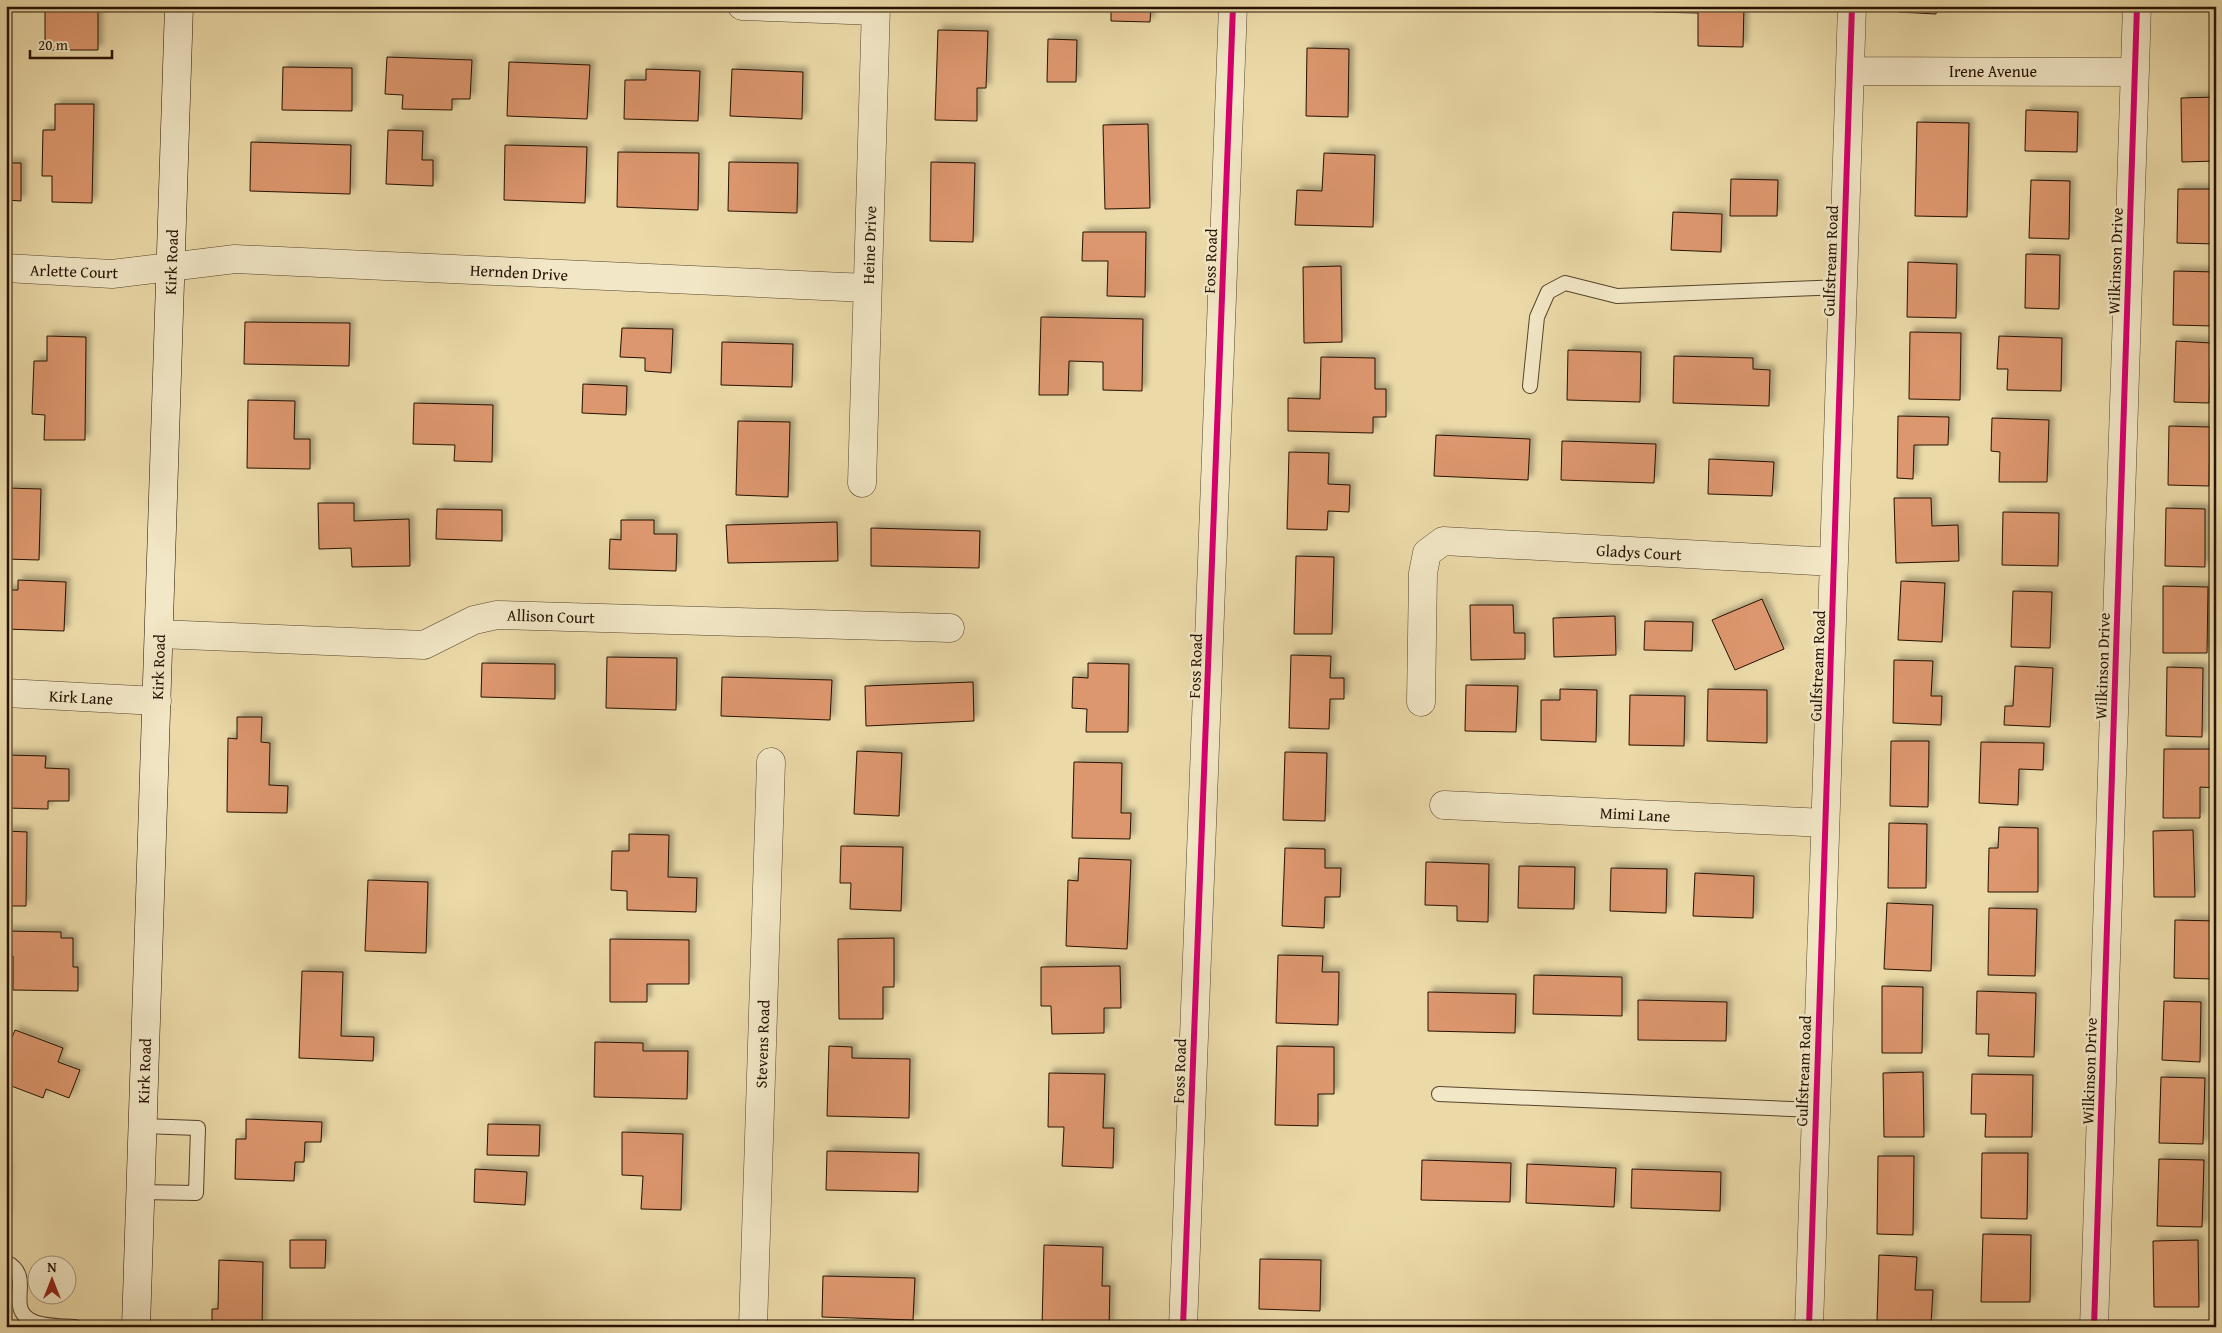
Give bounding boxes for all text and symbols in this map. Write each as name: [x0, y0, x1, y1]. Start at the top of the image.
scale bar: [30, 28, 112, 60]
text: 20 m: [38, 34, 69, 55]
street label: Irene Avenue: [1949, 59, 2037, 83]
street label: Heine Drive: [856, 205, 882, 285]
street label: Gulfstream Road: [1816, 205, 1844, 317]
street label: Wilkinson Drive: [2101, 207, 2129, 315]
street label: Kirk Road: [158, 228, 184, 295]
street label: Foss Road: [1197, 228, 1223, 294]
street label: Arlette Court: [29, 257, 119, 285]
street label: Hernden Drive: [469, 257, 569, 287]
street label: Gladys Court: [1596, 538, 1683, 566]
street label: Allison Court: [507, 602, 596, 630]
street label: Gulfstream Road: [1803, 610, 1831, 722]
street label: Wilkinson Drive: [2088, 612, 2116, 720]
street label: Kirk Road: [145, 633, 171, 700]
street label: Foss Road: [1182, 633, 1208, 699]
street label: Kirk Lane: [48, 683, 114, 711]
street label: Mimi Lane: [1599, 800, 1671, 828]
street label: Stevens Road: [748, 999, 776, 1089]
street label: Gulfstream Road: [1789, 1015, 1817, 1127]
street label: Wilkinson Drive: [2075, 1017, 2103, 1125]
street label: Kirk Road: [131, 1037, 157, 1104]
street label: Foss Road: [1166, 1038, 1192, 1104]
north arrow: [28, 1256, 78, 1306]
text: N: [47, 1257, 57, 1277]

